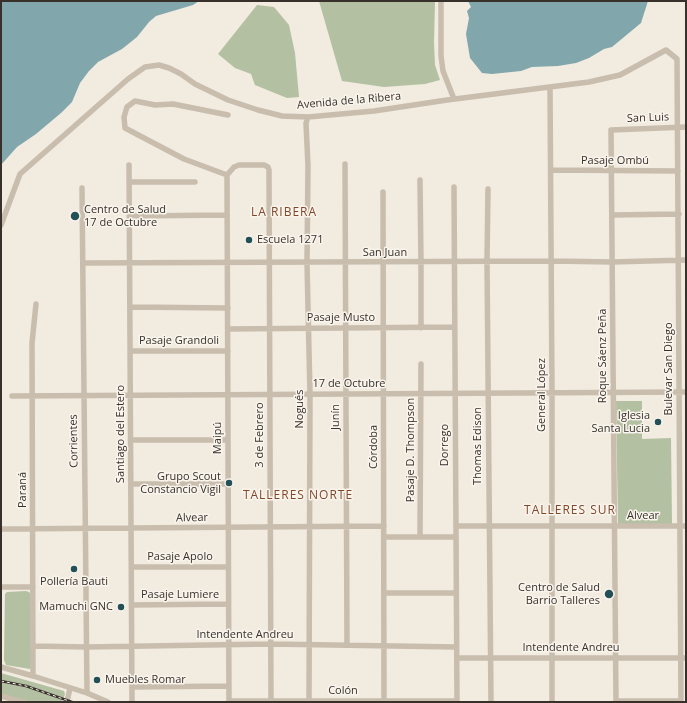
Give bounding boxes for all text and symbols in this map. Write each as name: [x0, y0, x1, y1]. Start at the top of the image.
street label: Avenida de la Ribera: [296, 90, 402, 112]
street label: San Luis: [627, 111, 669, 125]
street label: Pasaje Ombú: [581, 154, 649, 168]
place label: Centro de Salud 17 de Octubre: [84, 203, 166, 229]
district label: LA RIBERA: [251, 206, 317, 220]
marker: Centro de Salud 17 de Octubre: [69, 210, 81, 222]
place label: Escuela 1271: [257, 233, 323, 247]
marker: Escuela 1271: [244, 235, 254, 245]
street label: San Juan: [363, 246, 407, 260]
street label: Roque Sáenz Peña: [596, 309, 610, 403]
street label: Pasaje Musto: [307, 311, 375, 325]
street label: Bulevar San Diego: [662, 322, 676, 416]
street label: Pasaje Grandoli: [139, 334, 219, 348]
street label: General López: [535, 358, 549, 432]
street label: 17 de Octubre: [312, 377, 386, 391]
street label: Santiago del Estero: [114, 385, 128, 483]
street label: Nogués: [293, 389, 307, 429]
street label: Pasaje D. Thompson: [404, 398, 418, 502]
street label: 3 de Febrero: [253, 402, 267, 468]
street label: Junín: [329, 404, 343, 430]
street label: Thomas Edison: [471, 407, 485, 485]
place label: Iglesia Santa Lucia: [592, 409, 650, 435]
street label: Corrientes: [67, 414, 81, 468]
marker: Iglesia Santa Lucia: [653, 417, 663, 427]
street label: Maipú: [211, 422, 225, 454]
street label: Dorrego: [438, 424, 452, 466]
street label: Córdoba: [367, 425, 381, 469]
place label: Grupo Scout Constancio Vigil: [140, 470, 221, 496]
street label: Paraná: [16, 472, 30, 508]
marker: Grupo Scout Constancio Vigil: [224, 478, 234, 488]
district label: TALLERES NORTE: [243, 489, 353, 503]
district label: TALLERES SUR: [524, 504, 616, 518]
street label: Alvear: [627, 509, 659, 523]
street label: Alvear: [176, 511, 208, 525]
street label: Pasaje Apolo: [147, 550, 213, 564]
marker: Pollería Bauti: [69, 564, 79, 574]
place label: Pollería Bauti: [40, 575, 108, 589]
place label: Centro de Salud Barrio Talleres: [518, 581, 600, 607]
street label: Pasaje Lumiere: [141, 588, 219, 602]
marker: Centro de Salud Barrio Talleres: [603, 588, 615, 600]
place label: Mamuchi GNC: [39, 600, 113, 614]
marker: Mamuchi GNC: [116, 602, 126, 612]
street label: Intendente Andreu: [196, 628, 294, 642]
street label: Intendente Andreu: [522, 641, 620, 655]
place label: Muebles Romar: [105, 673, 186, 687]
marker: Muebles Romar: [92, 675, 102, 685]
street label: Colón: [328, 684, 358, 698]

